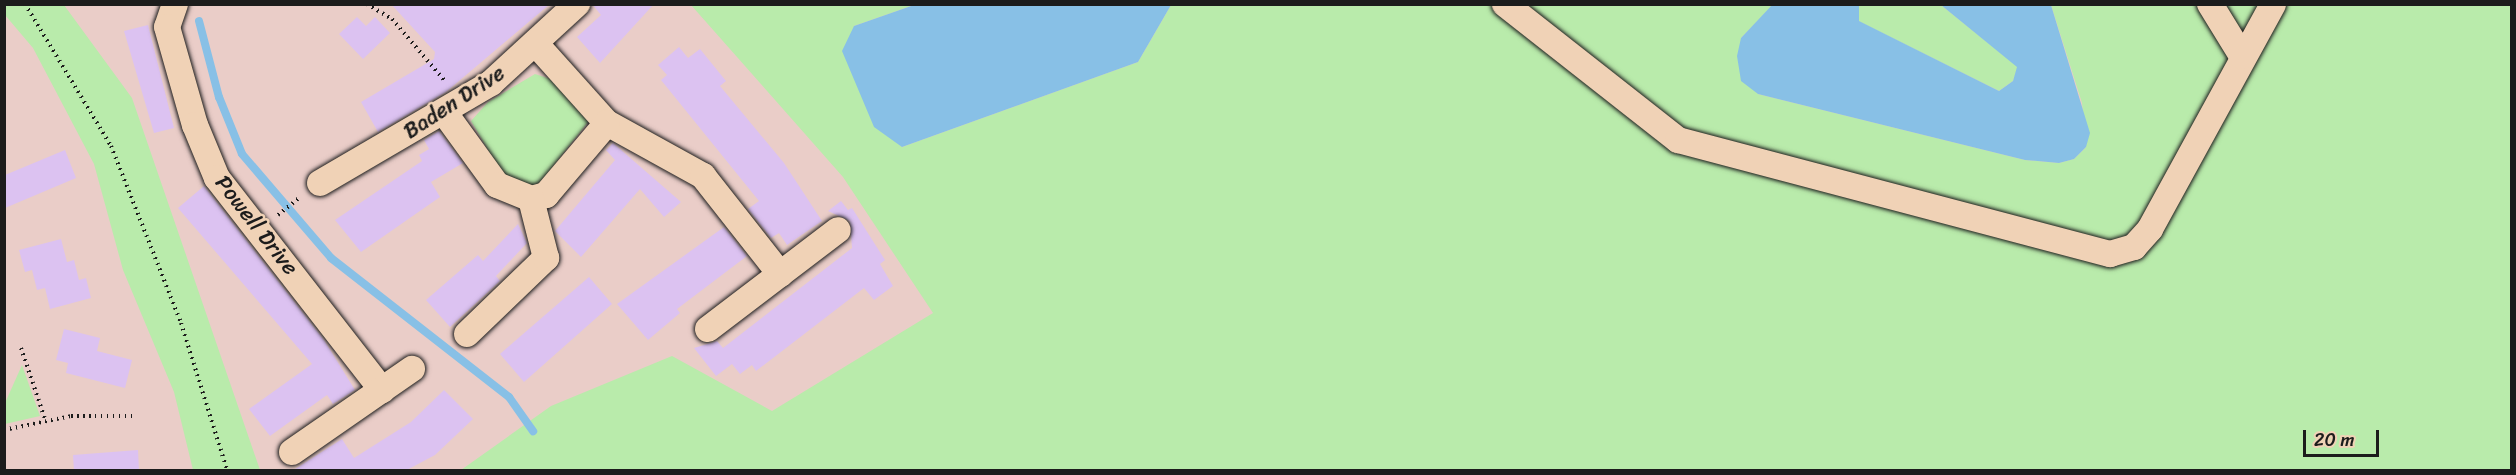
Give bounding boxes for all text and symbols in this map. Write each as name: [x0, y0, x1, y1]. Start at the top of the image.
street label: Baden Drive: [399, 60, 509, 144]
street label: Powell Drive: [210, 170, 304, 280]
scale bar: [2306, 418, 2382, 456]
text: 20 m: [2314, 424, 2354, 456]

